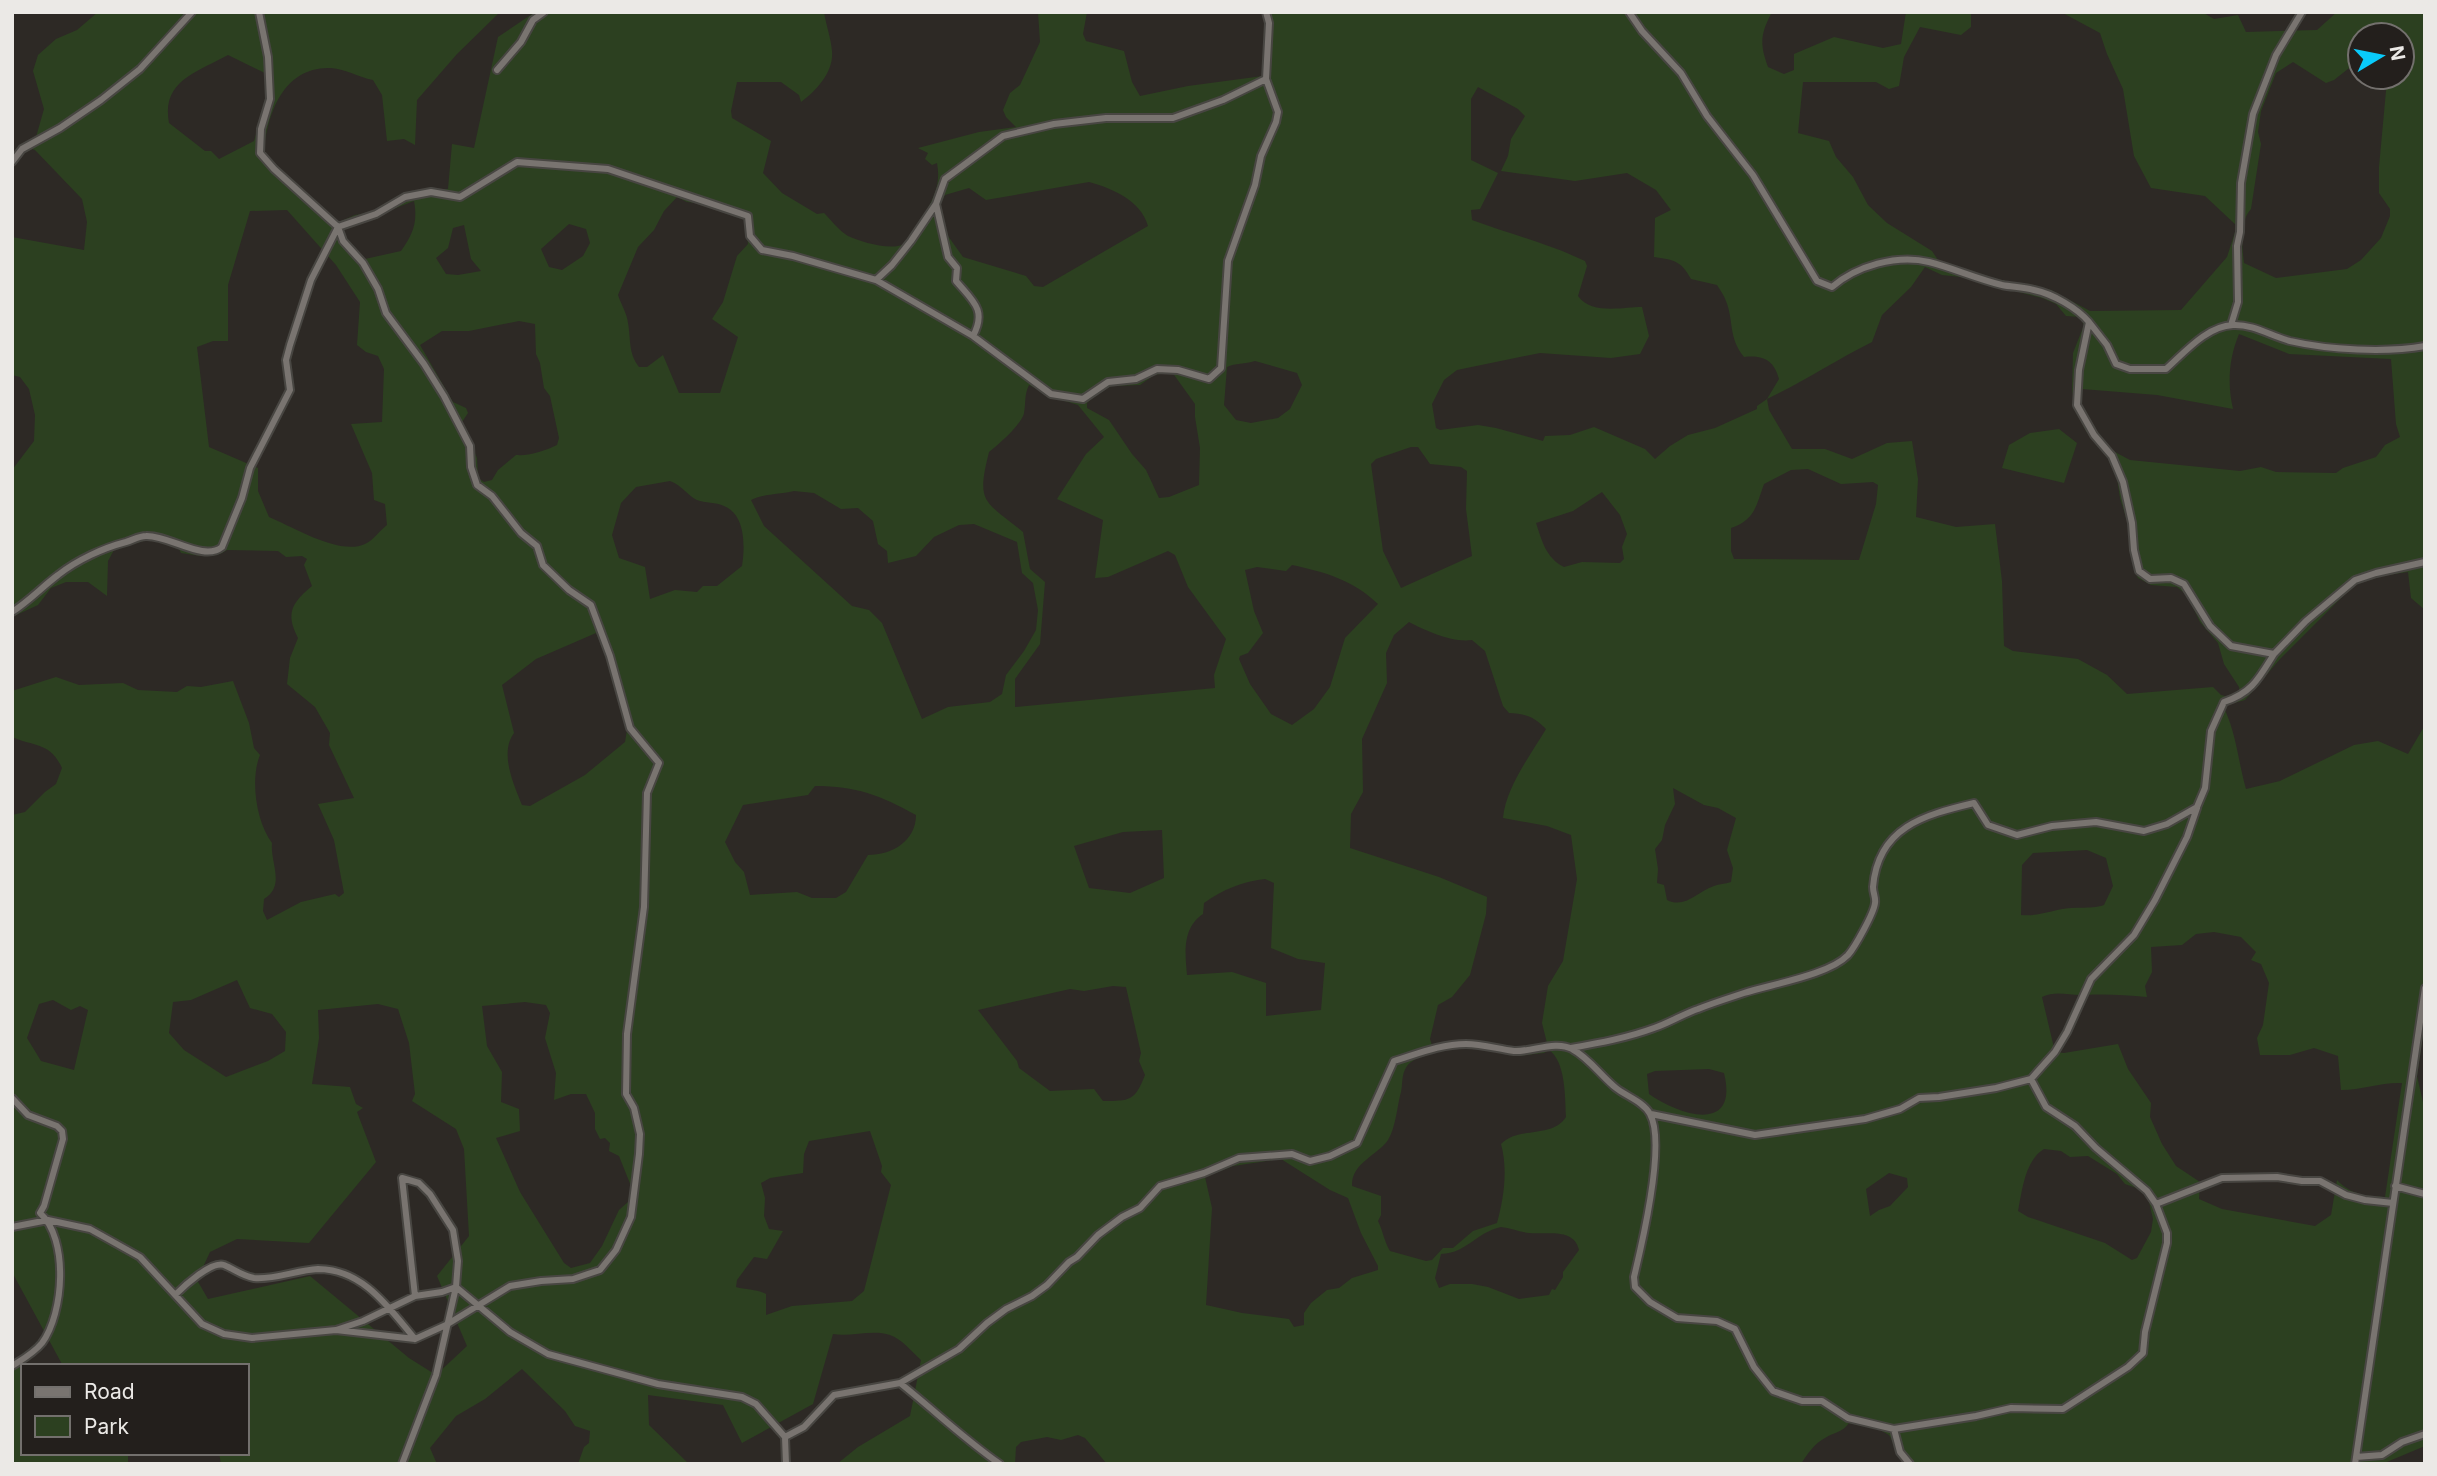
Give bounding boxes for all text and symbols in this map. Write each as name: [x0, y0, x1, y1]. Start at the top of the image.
north arrow: [2346, 21, 2416, 91]
text: N: [2385, 44, 2410, 62]
legend: [21, 1364, 248, 1455]
text: Road: [84, 1379, 135, 1404]
text: Park: [84, 1414, 129, 1439]

